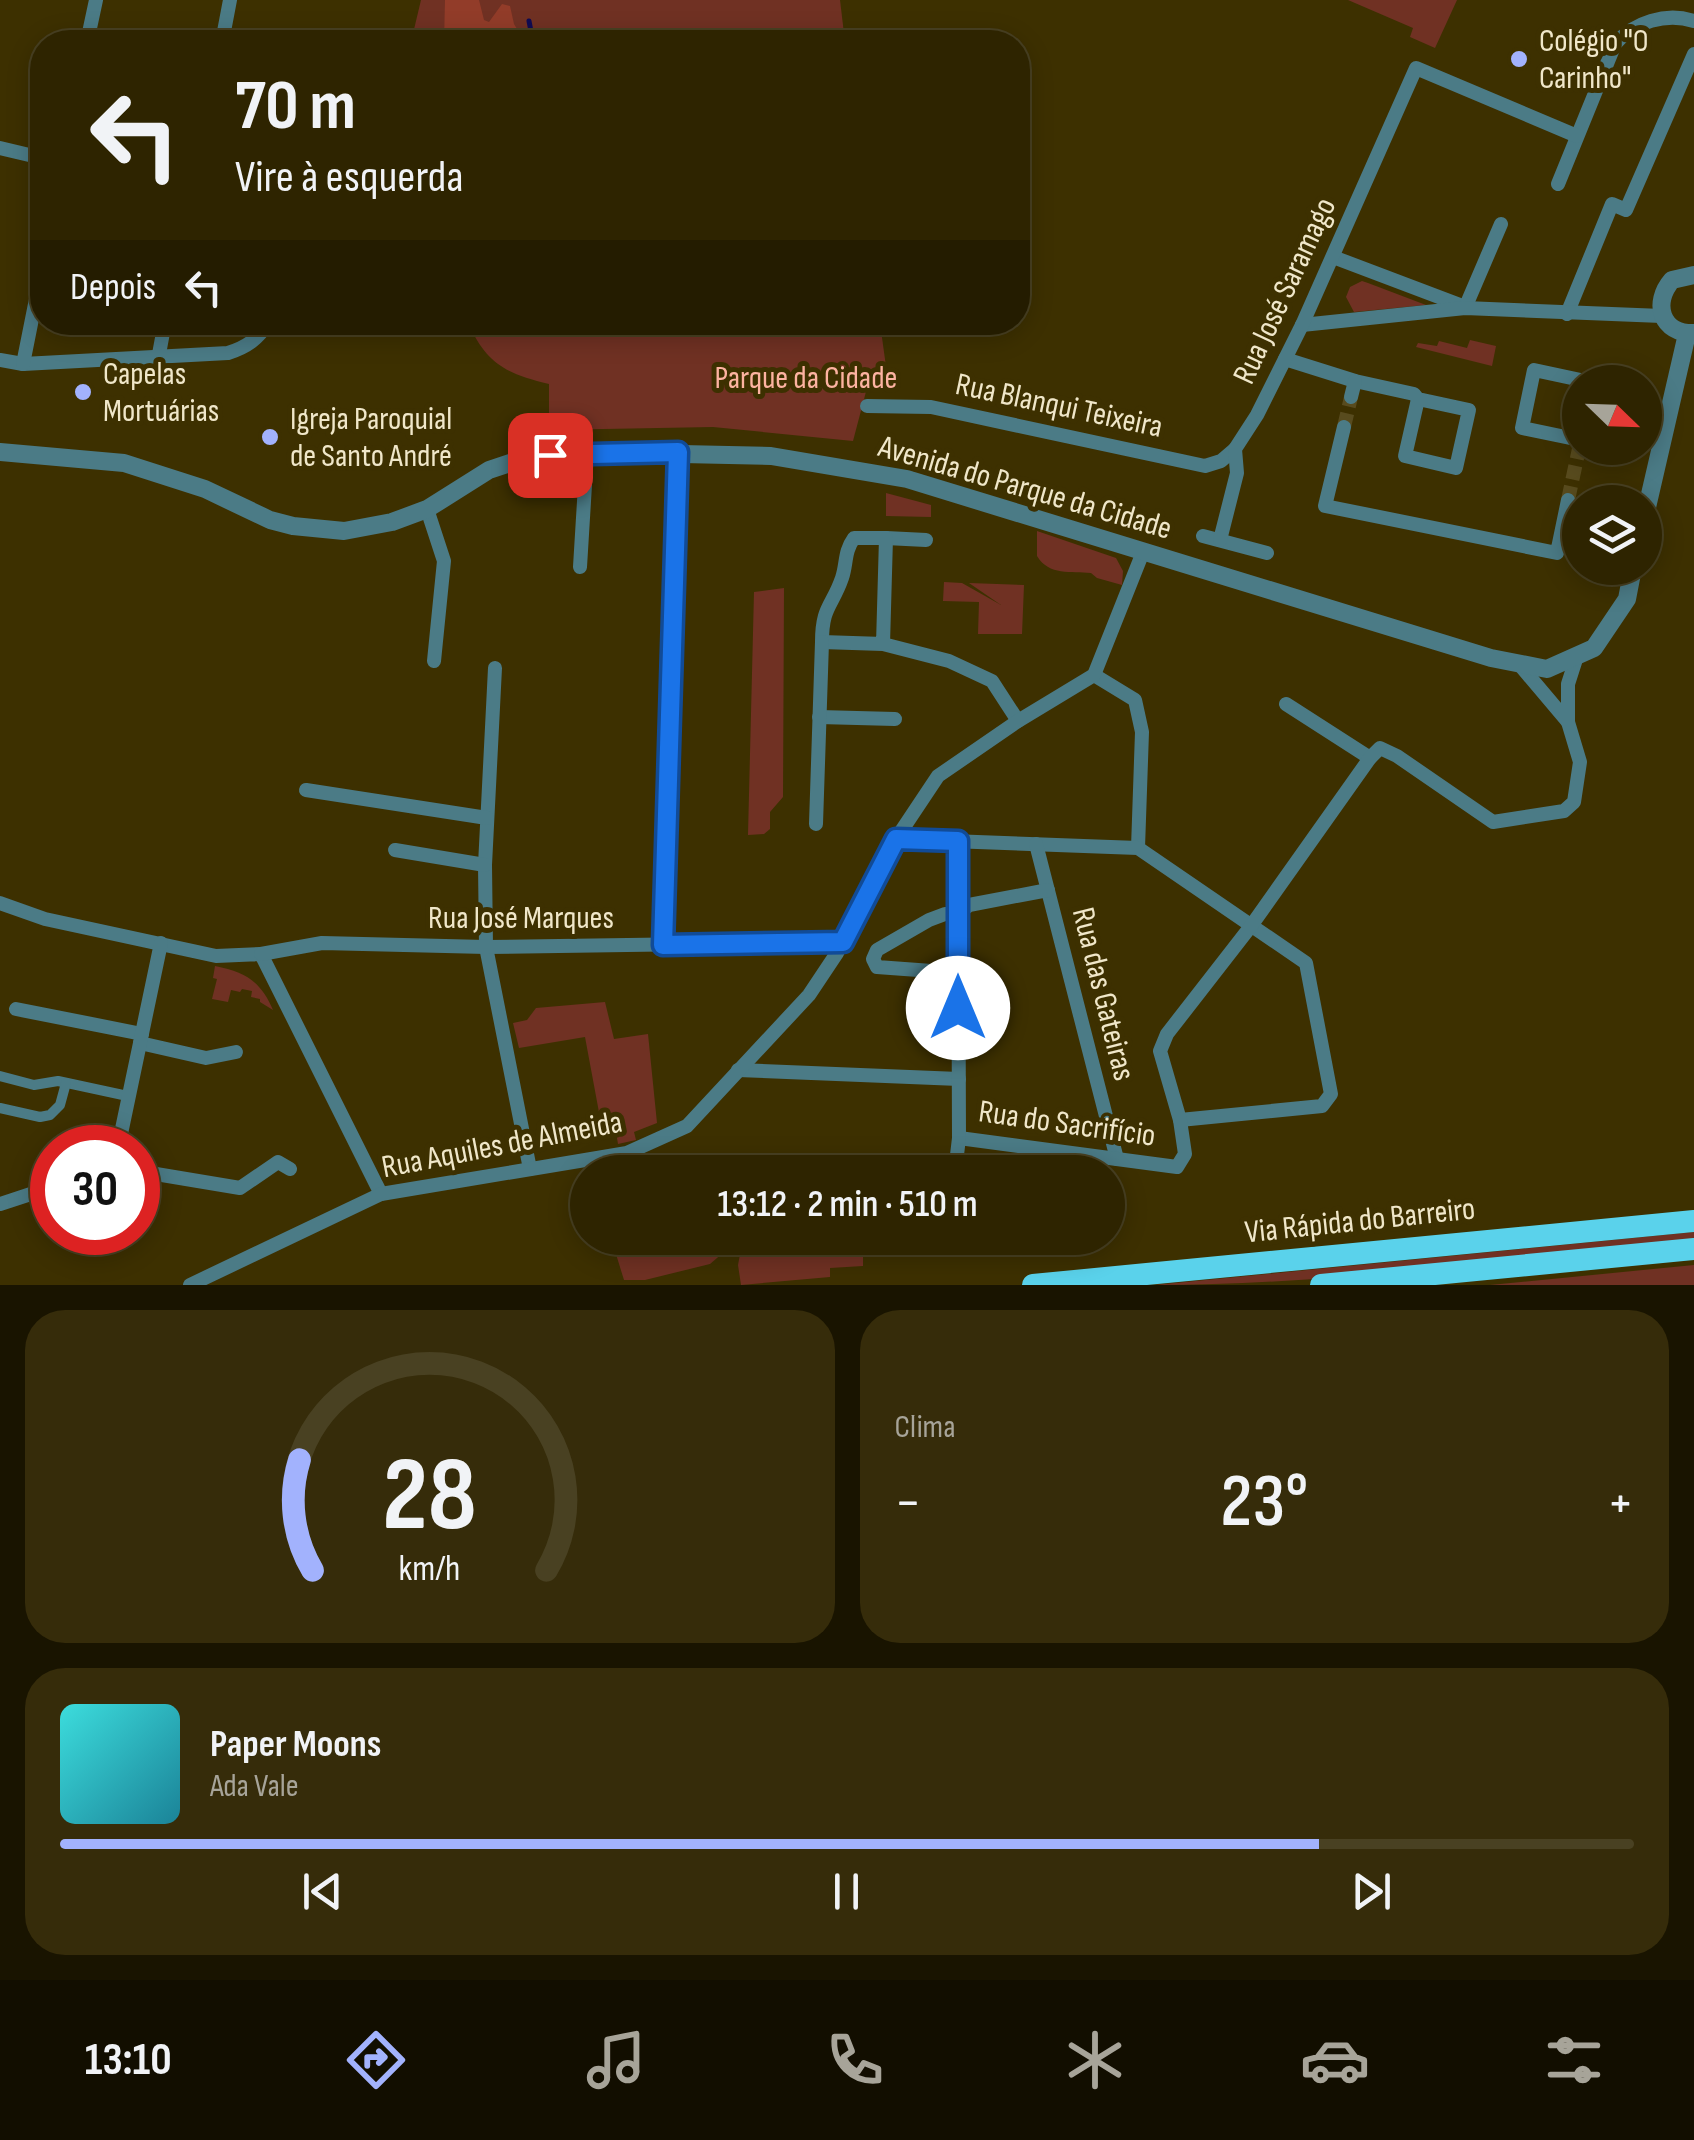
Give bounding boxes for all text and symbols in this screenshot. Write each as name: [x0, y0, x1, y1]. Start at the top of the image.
place label: Colégio "O Carinho": [1539, 22, 1649, 98]
marker: Colégio "O Carinho": [1508, 48, 1530, 70]
text: 70 m: [235, 65, 356, 149]
icon: left: [70, 70, 200, 200]
text: Vire à esquerda: [235, 150, 464, 205]
street label: Rua José Saramago: [1225, 192, 1345, 390]
icon: left: [176, 260, 231, 315]
text: Depois: [70, 265, 156, 310]
place label: Capelas Mortuárias: [103, 355, 219, 431]
park label: Parque da Cidade: [715, 359, 897, 398]
street label: Rua Blanqui Teixeira: [952, 365, 1166, 447]
north arrow: [1562, 365, 1662, 465]
map controls: [1562, 365, 1662, 585]
marker: Capelas Mortuárias: [72, 381, 94, 403]
place label: Igreja Paroquial de Santo André: [290, 400, 452, 476]
pin: [508, 413, 593, 498]
marker: Igreja Paroquial de Santo André: [259, 426, 281, 448]
street label: Avenida do Parque da Cidade: [873, 427, 1176, 549]
icon: arrive: [523, 428, 578, 483]
button: layers: [1562, 485, 1662, 585]
street label: Rua José Marques: [428, 899, 614, 938]
street label: Rua das Gateiras: [1063, 904, 1143, 1084]
position arrow: [906, 956, 1010, 1060]
street label: Rua do Sacrifício: [976, 1092, 1158, 1156]
street label: Rua Aquiles de Almeida: [378, 1103, 626, 1187]
speed limit sign: 30: [30, 1125, 160, 1255]
text: 13:12 · 2 min · 510 m: [717, 1182, 978, 1227]
street label: Via Rápida do Barreiro: [1243, 1190, 1477, 1252]
text: Clima: [895, 1408, 955, 1447]
text: 28: [382, 1434, 477, 1559]
text: 23°: [1220, 1457, 1308, 1548]
text: −: [895, 1470, 921, 1537]
text: +: [1607, 1470, 1634, 1537]
text: km/h: [399, 1548, 461, 1591]
text: Paper Moons: [210, 1722, 381, 1767]
text: Ada Vale: [210, 1767, 299, 1806]
icon: previous: [295, 1864, 350, 1919]
icon: pause: [819, 1864, 874, 1919]
icon: next: [1344, 1864, 1399, 1919]
icon: directions: [341, 2025, 411, 2095]
icon: music: [581, 2025, 651, 2095]
icon: phone: [820, 2025, 890, 2095]
icon: climate: [1060, 2025, 1130, 2095]
icon: car: [1300, 2025, 1370, 2095]
icon: filters: [1539, 2025, 1609, 2095]
text: 13:10: [85, 2033, 172, 2088]

